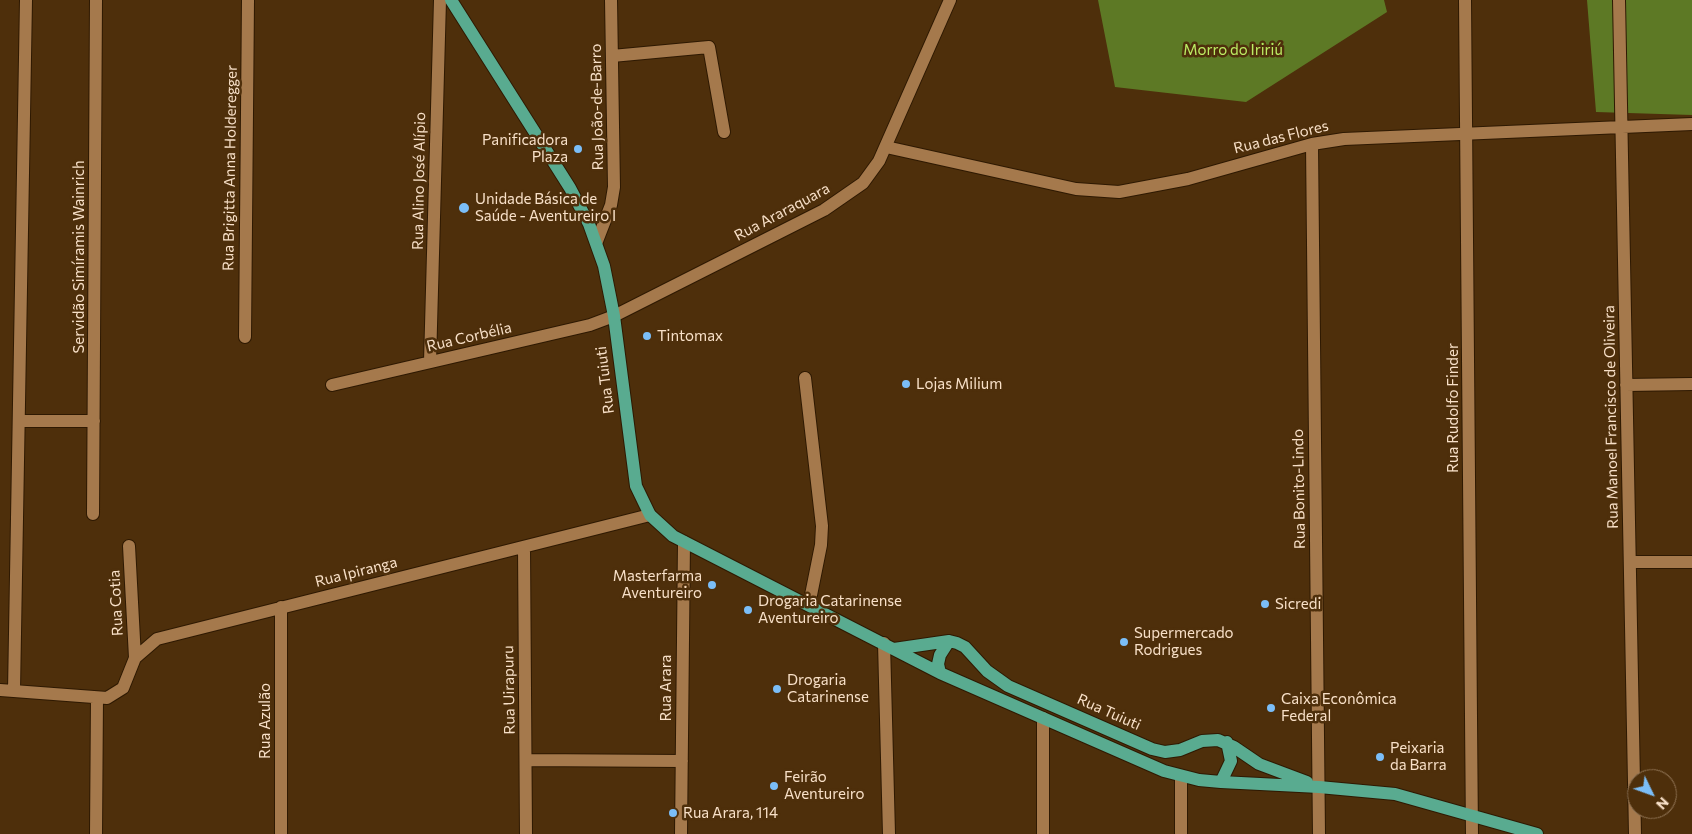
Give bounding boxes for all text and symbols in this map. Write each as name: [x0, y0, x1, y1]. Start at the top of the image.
park label: Morro do Iririú: [1183, 41, 1283, 59]
street label: Rua João-de-Barro: [587, 44, 607, 170]
street label: Rua Brigitta Anna Holderegger: [219, 65, 241, 271]
street label: Rua Alino José Alípio: [409, 112, 429, 250]
street label: Rua das Flores: [1232, 117, 1330, 157]
place label: Panificadora Plaza: [482, 131, 568, 166]
marker: Panificadora Plaza: [572, 143, 584, 155]
street label: Servidão Simíramis Wainrich: [70, 160, 88, 354]
street label: Rua Araraquara: [731, 179, 833, 245]
place label: Unidade Básica de Saúde - Aventureiro I: [475, 190, 616, 225]
marker: Unidade Básica de Saúde - Aventureiro I: [457, 201, 471, 215]
street label: Rua Manoel Francisco de Oliveira: [1600, 305, 1622, 529]
street label: Rua Corbélia: [425, 318, 513, 356]
place label: Tintomax: [657, 327, 723, 345]
marker: Tintomax: [641, 330, 653, 342]
street label: Rua Rudolfo Finder: [1444, 343, 1462, 473]
street label: Rua Tuiuti: [592, 345, 618, 415]
place label: Lojas Milium: [916, 375, 1002, 393]
marker: Lojas Milium: [900, 378, 912, 390]
street label: Rua Bonito-Lindo: [1289, 429, 1309, 549]
street label: Rua Ipiranga: [313, 553, 399, 591]
place label: Masterfarma Aventureiro: [613, 567, 702, 602]
street label: Rua Cotia: [105, 570, 127, 636]
marker: Masterfarma Aventureiro: [706, 579, 718, 591]
place label: Drogaria Catarinense Aventureiro: [758, 592, 902, 627]
place label: Sicredi: [1275, 595, 1321, 613]
marker: Sicredi: [1259, 598, 1271, 610]
marker: Drogaria Catarinense Aventureiro: [742, 604, 754, 616]
place label: Supermercado Rodrigues: [1134, 624, 1234, 659]
marker: Supermercado Rodrigues: [1118, 636, 1130, 648]
street label: Rua Uirapuru: [499, 645, 519, 735]
street label: Rua Arara: [657, 655, 675, 721]
place label: Drogaria Catarinense: [787, 671, 869, 706]
street label: Rua Azulão: [256, 683, 274, 759]
marker: Drogaria Catarinense: [771, 683, 783, 695]
street label: Rua Tuiuti: [1074, 690, 1144, 734]
place label: Caixa Econômica Federal: [1281, 690, 1397, 725]
marker: Caixa Econômica Federal: [1265, 702, 1277, 714]
place label: Peixaria da Barra: [1390, 739, 1447, 774]
marker: Peixaria da Barra: [1374, 751, 1386, 763]
place label: Feirão Aventureiro: [784, 768, 864, 803]
north arrow: [1627, 769, 1677, 819]
marker: Feirão Aventureiro: [768, 780, 780, 792]
text: N: [1653, 794, 1673, 813]
place label: Rua Arara, 114: [683, 804, 778, 822]
marker: Rua Arara, 114: [667, 807, 679, 819]

